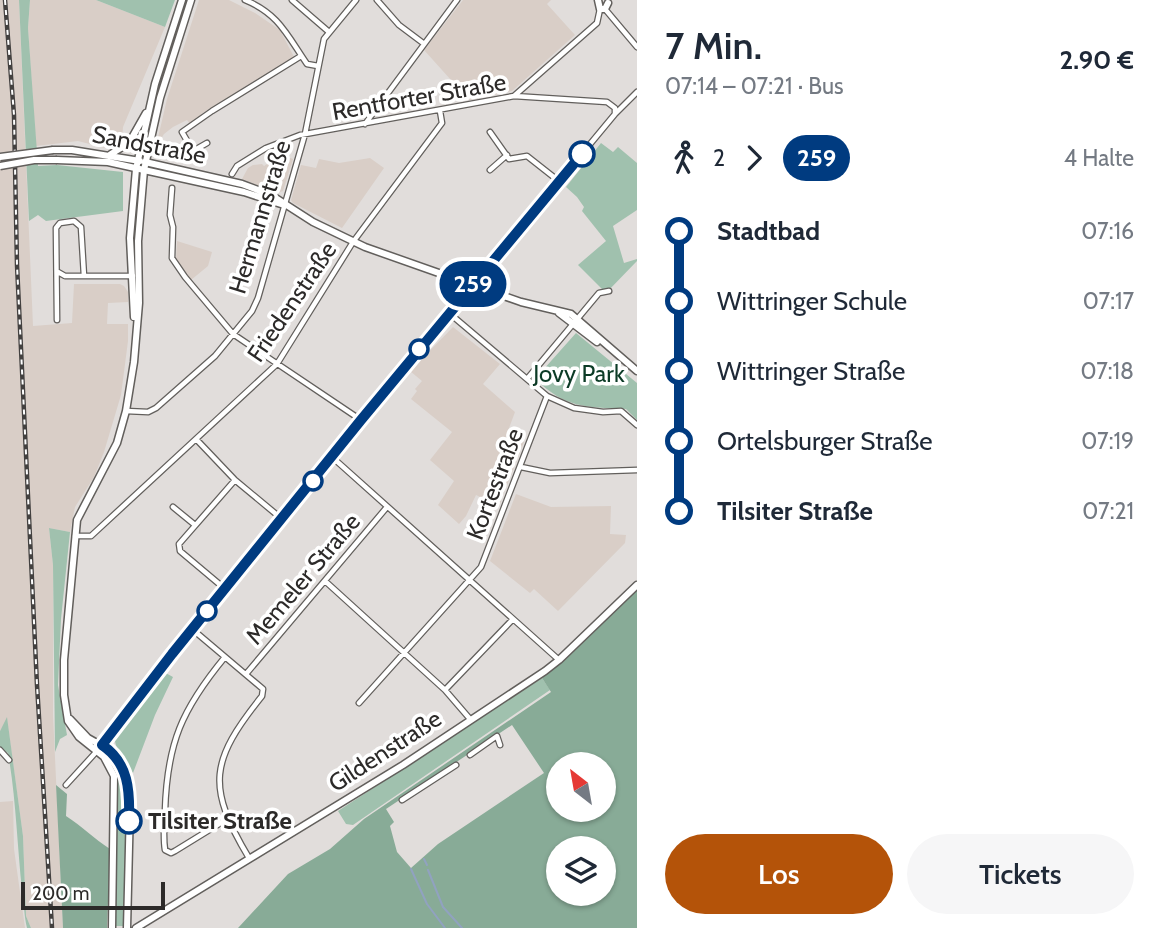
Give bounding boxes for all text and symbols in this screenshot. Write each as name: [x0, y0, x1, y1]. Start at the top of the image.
text: 7 Min.: [665, 22, 762, 69]
text: 2.90 €: [1059, 44, 1134, 76]
street label: Rentforter Straße: [330, 67, 508, 126]
text: 07:14 – 07:21 · Bus: [665, 72, 844, 100]
street label: Sandstraße: [90, 119, 208, 170]
street label: Hermannstraße: [222, 137, 297, 297]
icon: walk: [665, 139, 703, 177]
icon: forward: [735, 139, 773, 177]
unlabelled marker: [569, 141, 595, 167]
text: 259: [797, 143, 836, 172]
text: 2: [713, 144, 725, 172]
text: 4 Halte: [1064, 144, 1134, 172]
text: Stadtbad: [717, 215, 820, 247]
text: 07:16: [1081, 217, 1134, 245]
street label: Friedenstraße: [241, 236, 342, 367]
line badge: 259: [433, 261, 513, 307]
text: 259: [453, 269, 493, 298]
text: Wittringer Schule: [717, 285, 907, 317]
text: 07:17: [1083, 287, 1134, 315]
unlabelled marker: [409, 339, 429, 359]
text: Wittringer Straße: [717, 355, 905, 387]
text: 07:18: [1080, 357, 1134, 385]
park label: Jovy Park: [532, 359, 625, 388]
street label: Kortestraße: [460, 424, 529, 544]
text: Ortelsburger Straße: [717, 425, 933, 457]
text: 07:19: [1081, 427, 1134, 455]
unlabelled marker: [303, 471, 323, 491]
text: Tilsiter Straße: [717, 495, 873, 527]
text: 07:21: [1082, 497, 1134, 525]
street label: Memeler Straße: [239, 507, 366, 650]
unlabelled marker: [197, 601, 217, 621]
street label: Gildenstraße: [323, 703, 447, 798]
north arrow: [546, 752, 616, 822]
map controls: [546, 752, 616, 906]
place label: Tilsiter Straße: [148, 806, 292, 835]
marker: Tilsiter Straße: [116, 808, 142, 834]
button: Los: [665, 834, 893, 914]
button: Tickets: [907, 834, 1134, 914]
button: layers: [546, 836, 616, 906]
scale bar: [21, 879, 164, 911]
text: 200 m: [32, 882, 89, 905]

